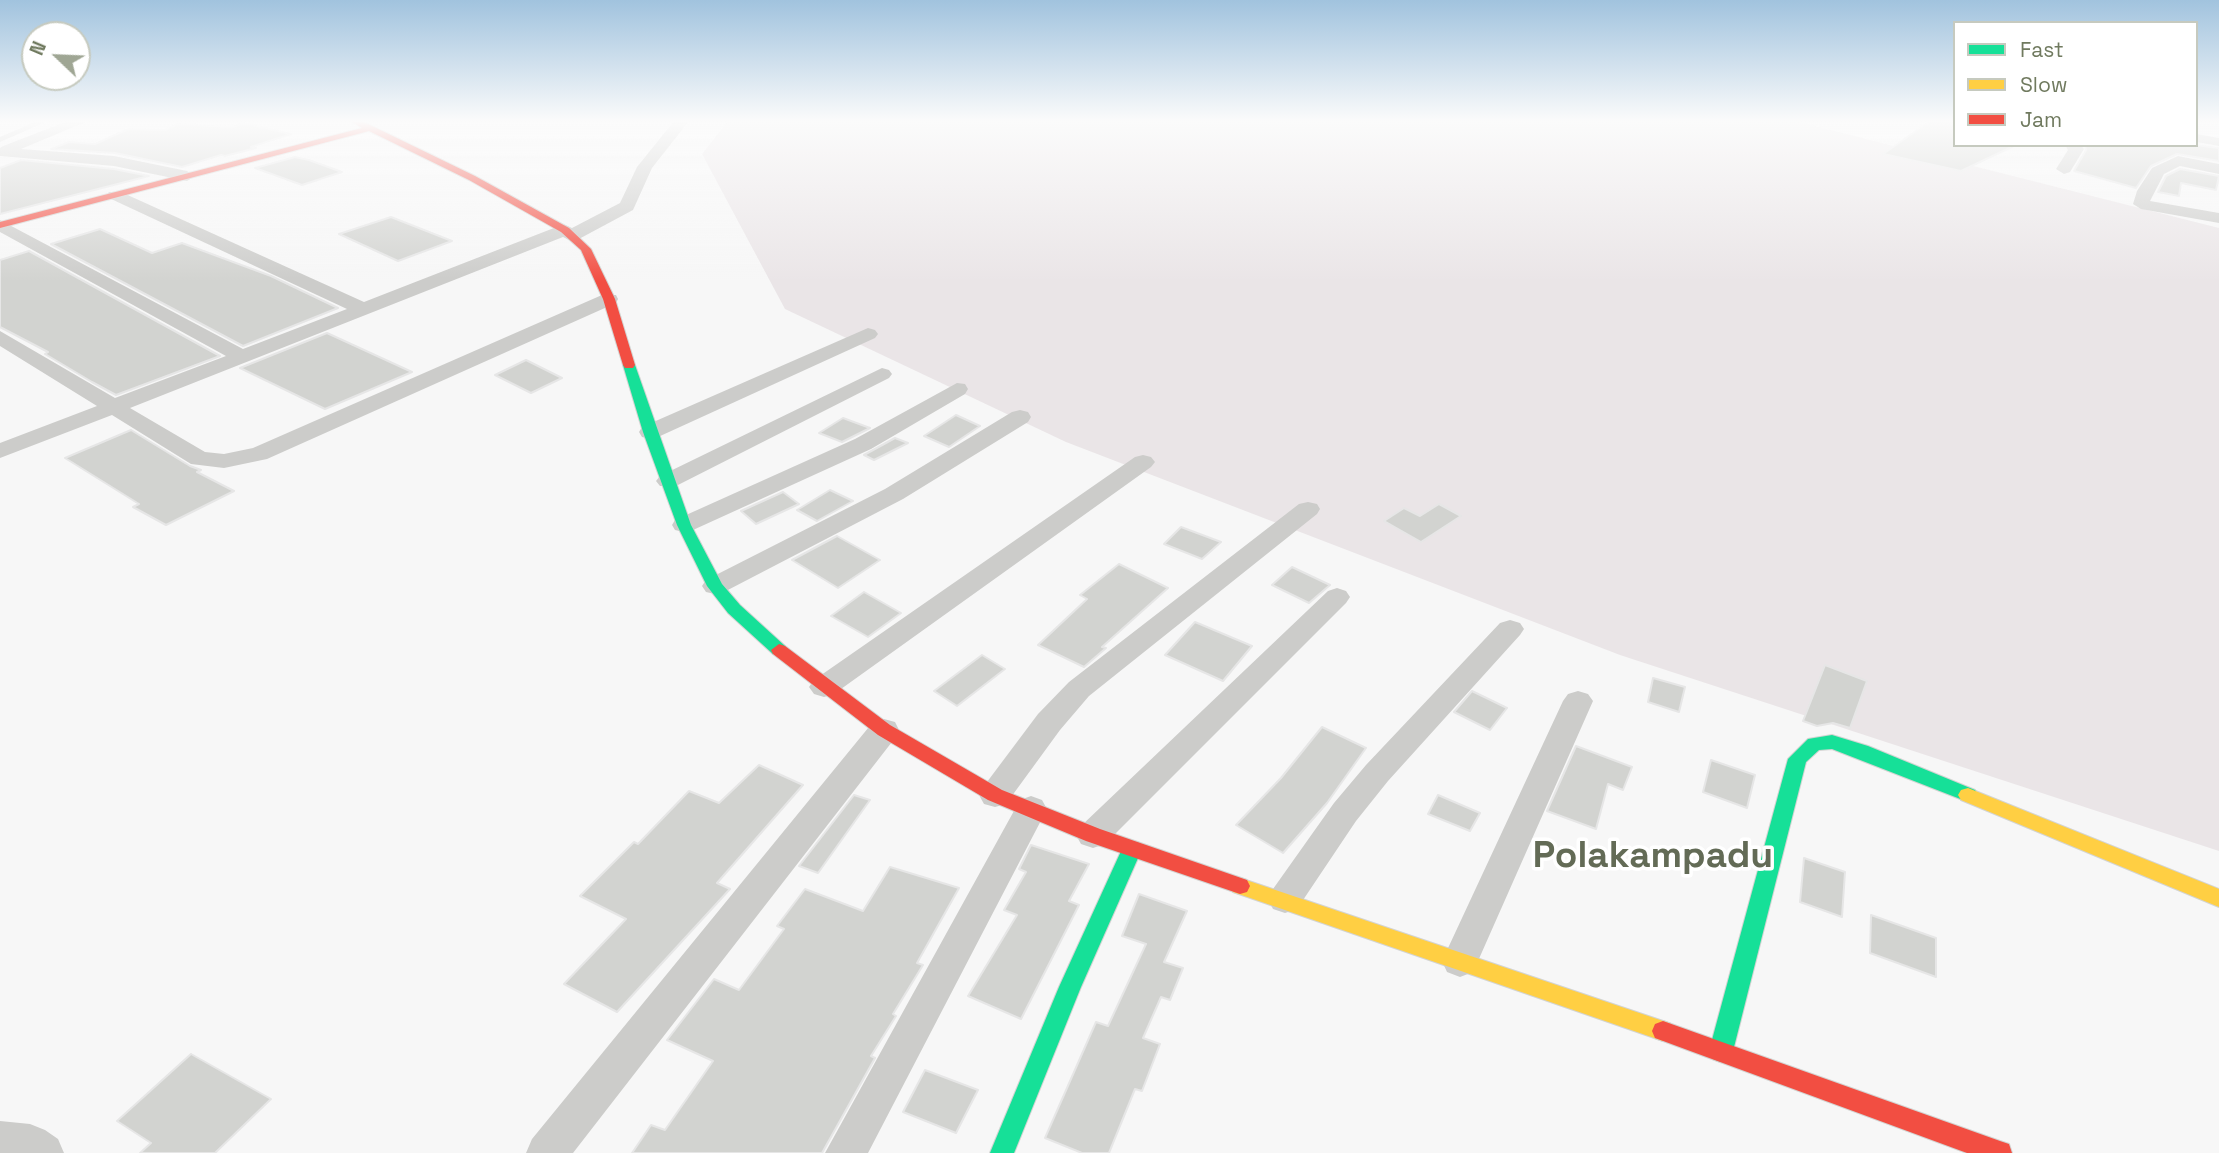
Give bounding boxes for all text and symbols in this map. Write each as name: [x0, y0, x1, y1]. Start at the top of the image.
north arrow: [21, 21, 91, 91]
legend: [1953, 21, 2198, 147]
text: Fast: [2020, 36, 2064, 63]
text: N: [24, 38, 52, 59]
text: Slow: [2020, 71, 2068, 98]
text: Jam: [2020, 106, 2062, 133]
district label: Polakampadu: [1533, 835, 1773, 879]

